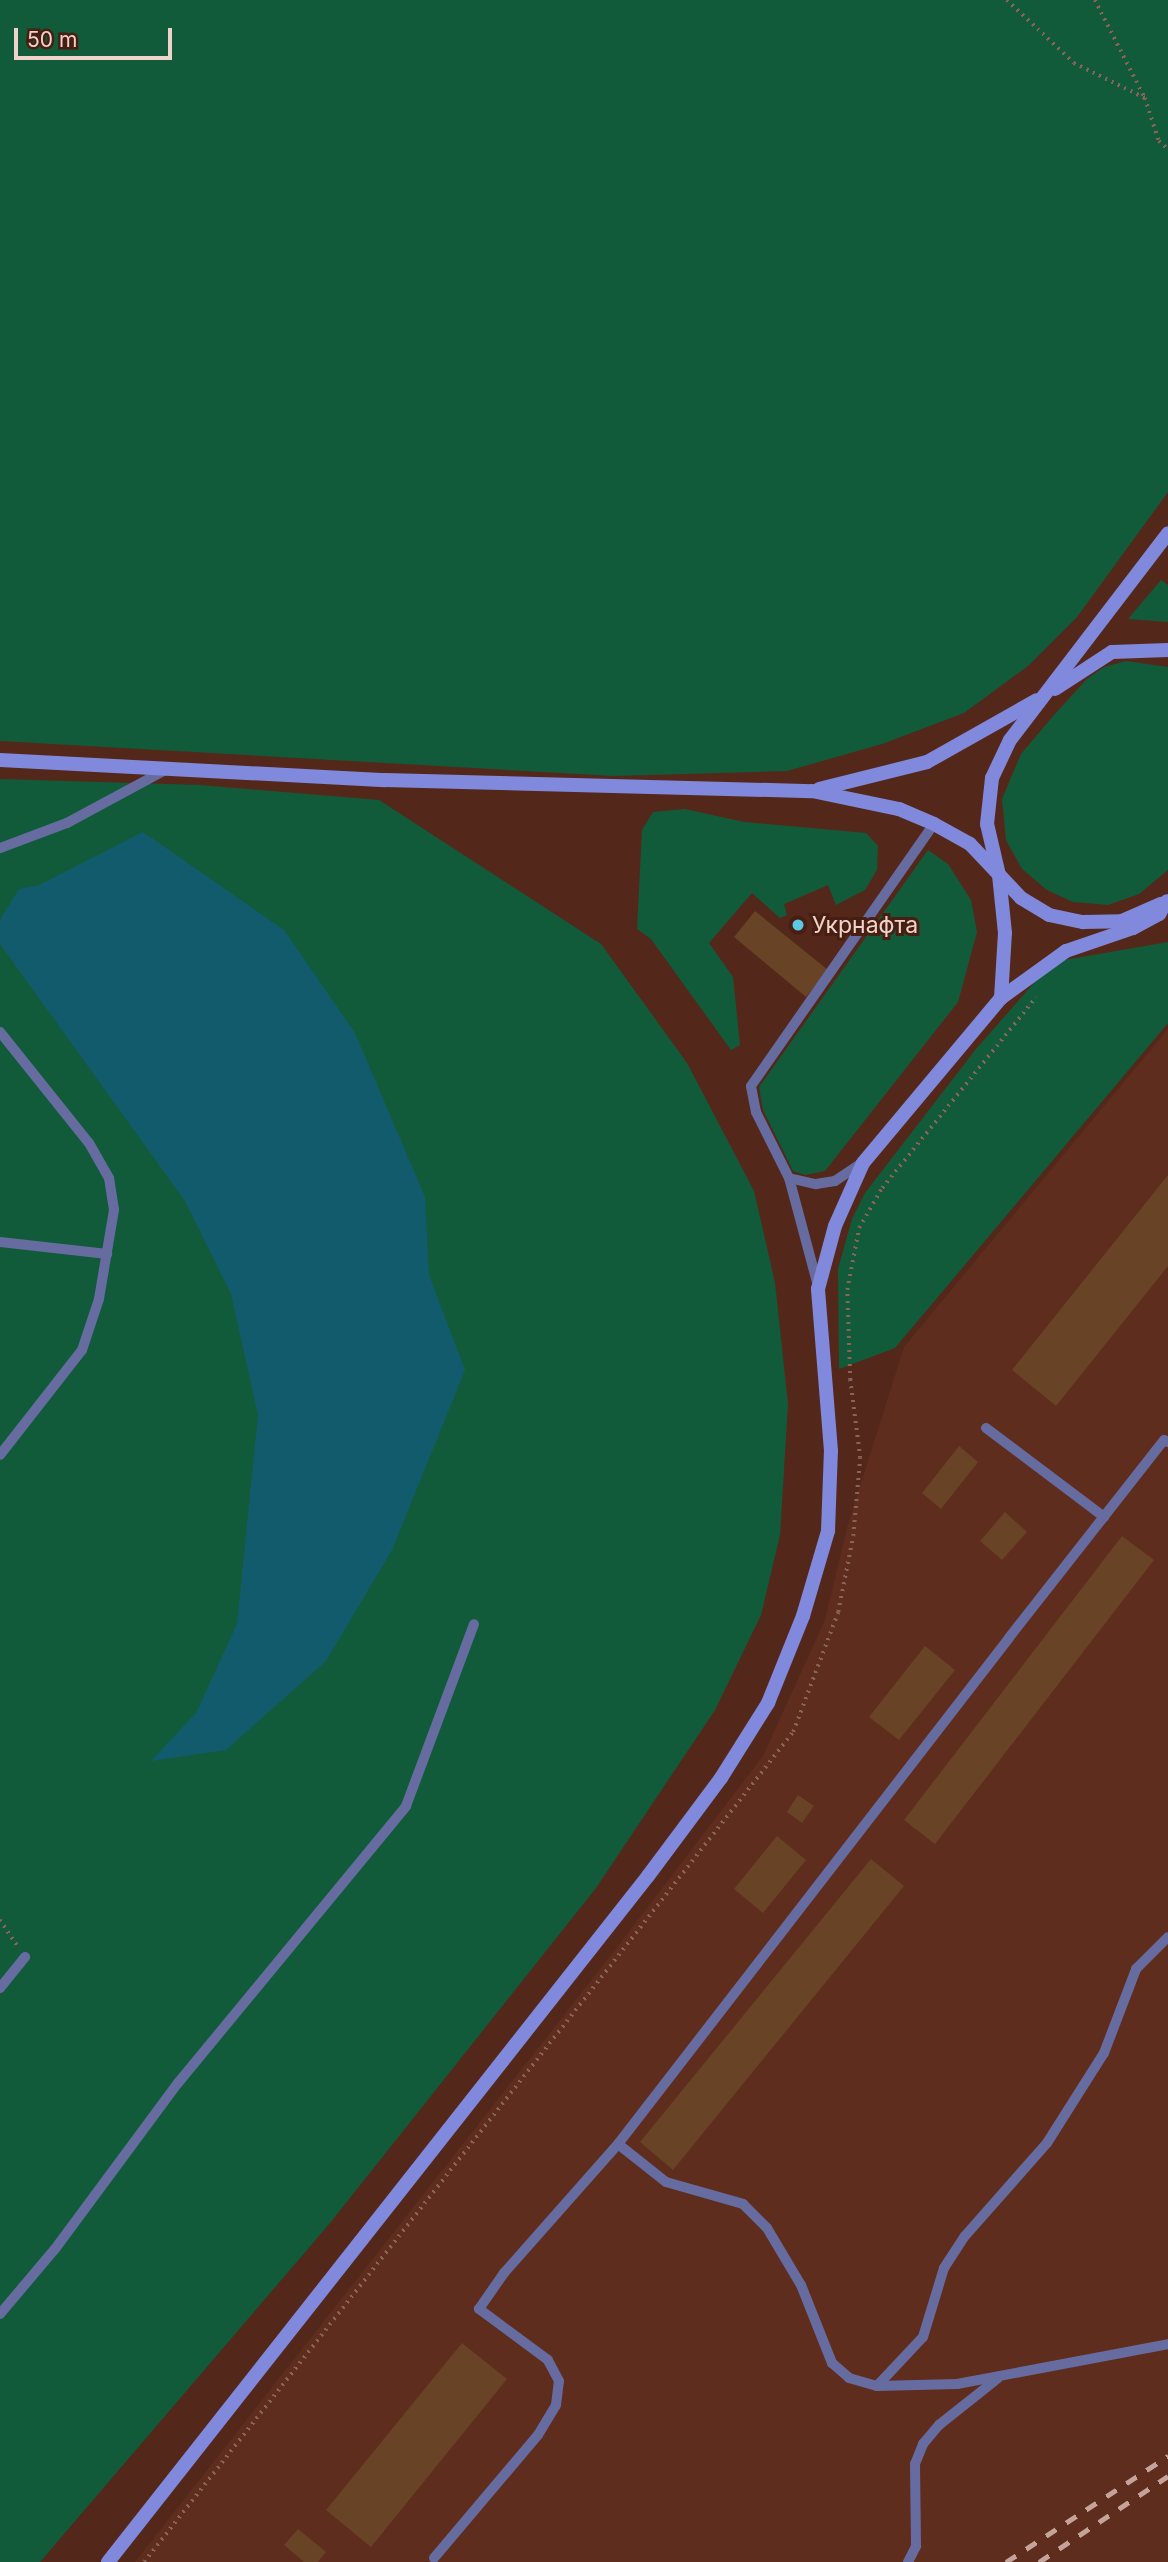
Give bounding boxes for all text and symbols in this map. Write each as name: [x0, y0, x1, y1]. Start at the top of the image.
scale bar: [18, 14, 175, 58]
text: 50 m: [27, 27, 77, 52]
place label: Укрнафта: [812, 911, 918, 939]
marker: Укрнафта: [790, 917, 806, 933]

